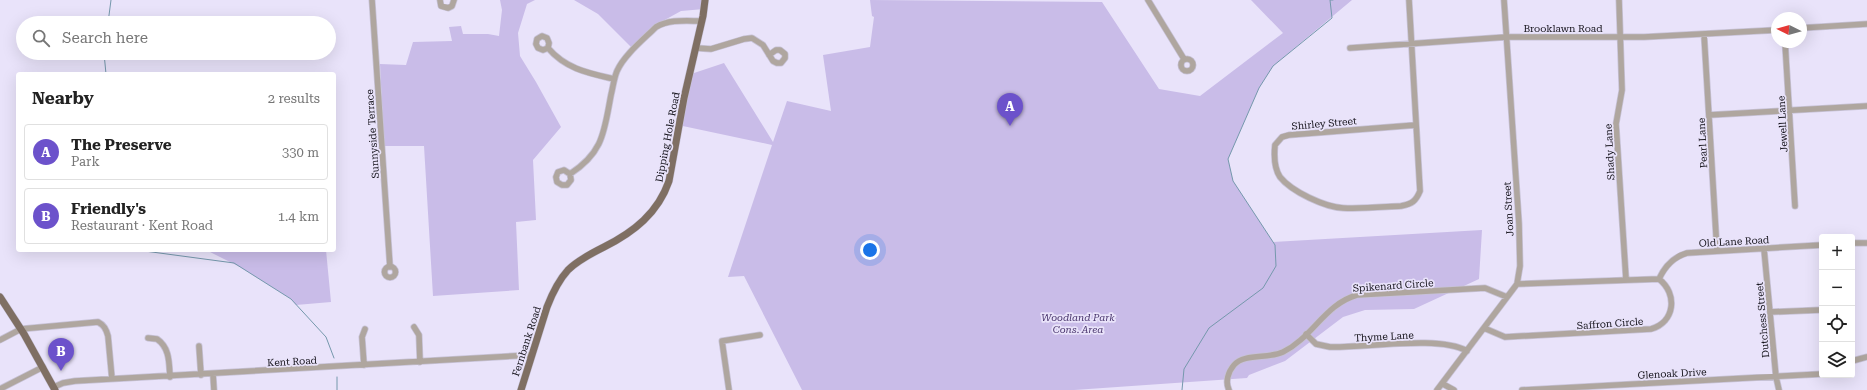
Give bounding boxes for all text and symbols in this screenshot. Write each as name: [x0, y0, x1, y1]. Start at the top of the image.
north arrow: [1771, 12, 1807, 48]
search box: [16, 16, 336, 60]
street label: Brooklawn Road: [1523, 23, 1603, 34]
icon: search: [30, 27, 52, 49]
text: Search here: [62, 29, 148, 47]
text: Nearby: [32, 88, 94, 108]
street label: Sunnyside Terrace: [364, 88, 381, 179]
street label: Dipping Hole Road: [653, 90, 682, 183]
text: 2 results: [268, 91, 320, 106]
pin: A: [997, 93, 1023, 126]
street label: Jewell Lane: [1775, 95, 1789, 153]
street label: Shirley Street: [1291, 115, 1357, 132]
street label: Pearl Lane: [1696, 117, 1709, 168]
street label: Shady Lane: [1603, 123, 1616, 180]
text: The Preserve: [71, 136, 172, 154]
text: A: [41, 145, 51, 160]
text: 330 m: [282, 145, 319, 160]
text: Park: [71, 154, 100, 169]
street label: Joan Street: [1502, 181, 1515, 237]
text: Friendly's: [71, 200, 146, 218]
text: B: [41, 209, 51, 224]
text: 1.4 km: [278, 209, 319, 224]
text: Restaurant · Kent Road: [71, 218, 213, 233]
street label: Old Lane Road: [1698, 234, 1770, 249]
map controls: [1819, 234, 1855, 378]
button: +: [1819, 234, 1855, 270]
your location: [860, 240, 880, 260]
button: −: [1819, 270, 1855, 306]
street label: Spikenard Circle: [1352, 277, 1434, 294]
street label: Dutchess Street: [1754, 281, 1771, 358]
street label: Fernbank Road: [510, 304, 543, 378]
button: locate: [1819, 306, 1855, 342]
park label: Woodland Park Cons. Area: [1041, 312, 1115, 335]
street label: Saffron Circle: [1576, 316, 1644, 331]
street label: Thyme Lane: [1354, 329, 1415, 344]
pin: B: [48, 338, 74, 371]
button: layers: [1819, 342, 1855, 378]
street label: Kent Road: [267, 355, 318, 368]
street label: Glenoak Drive: [1637, 366, 1707, 381]

